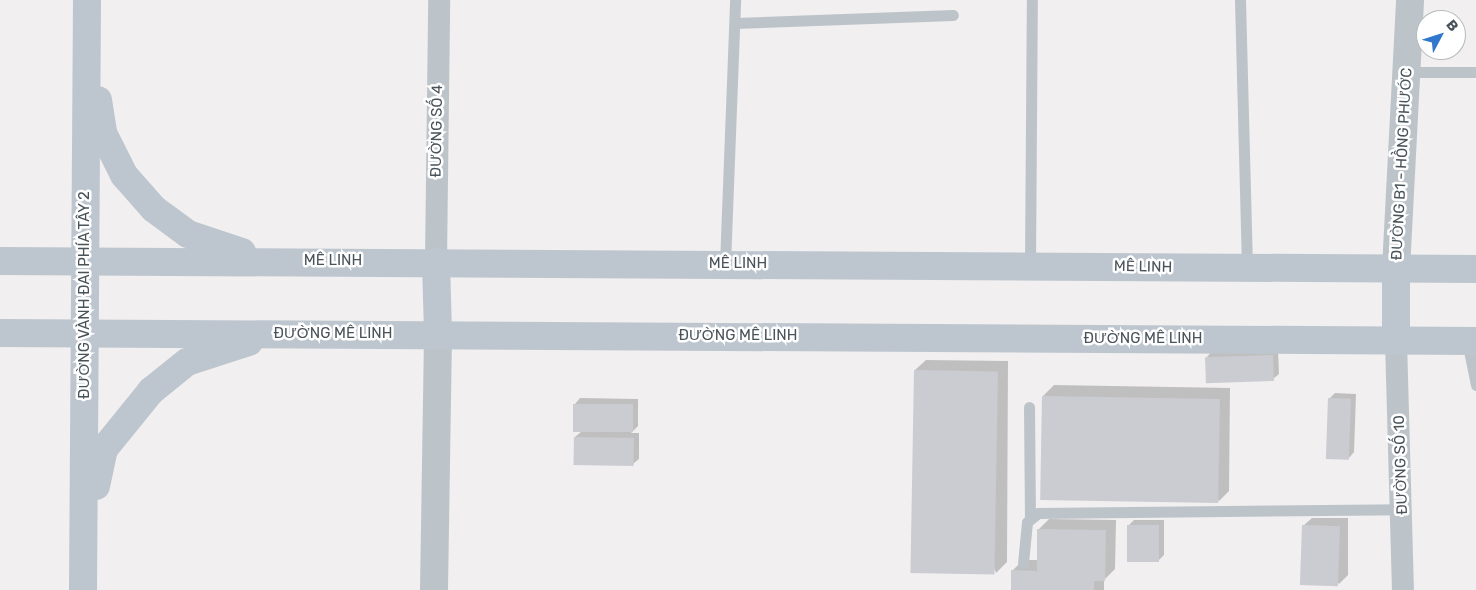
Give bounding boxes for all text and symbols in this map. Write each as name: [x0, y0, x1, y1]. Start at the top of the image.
north arrow: [1416, 10, 1466, 60]
text: B: [1442, 16, 1462, 35]
street label: ĐƯỜNG B1 - HỒNG PHƯỚC: [1388, 67, 1416, 261]
street label: ĐƯỜNG SỐ 4: [427, 84, 447, 178]
street label: ĐƯỜNG VÀNH ĐAI PHÍA TÂY 2: [76, 190, 94, 400]
street label: MÊ LINH: [304, 252, 362, 270]
street label: MÊ LINH: [709, 255, 767, 273]
street label: MÊ LINH: [1114, 257, 1172, 277]
street label: ĐƯỜNG MÊ LINH: [274, 325, 392, 343]
street label: ĐƯỜNG MÊ LINH: [679, 327, 797, 345]
street label: ĐƯỜNG MÊ LINH: [1084, 330, 1202, 348]
street label: ĐƯỜNG SỐ 10: [1390, 415, 1412, 515]

